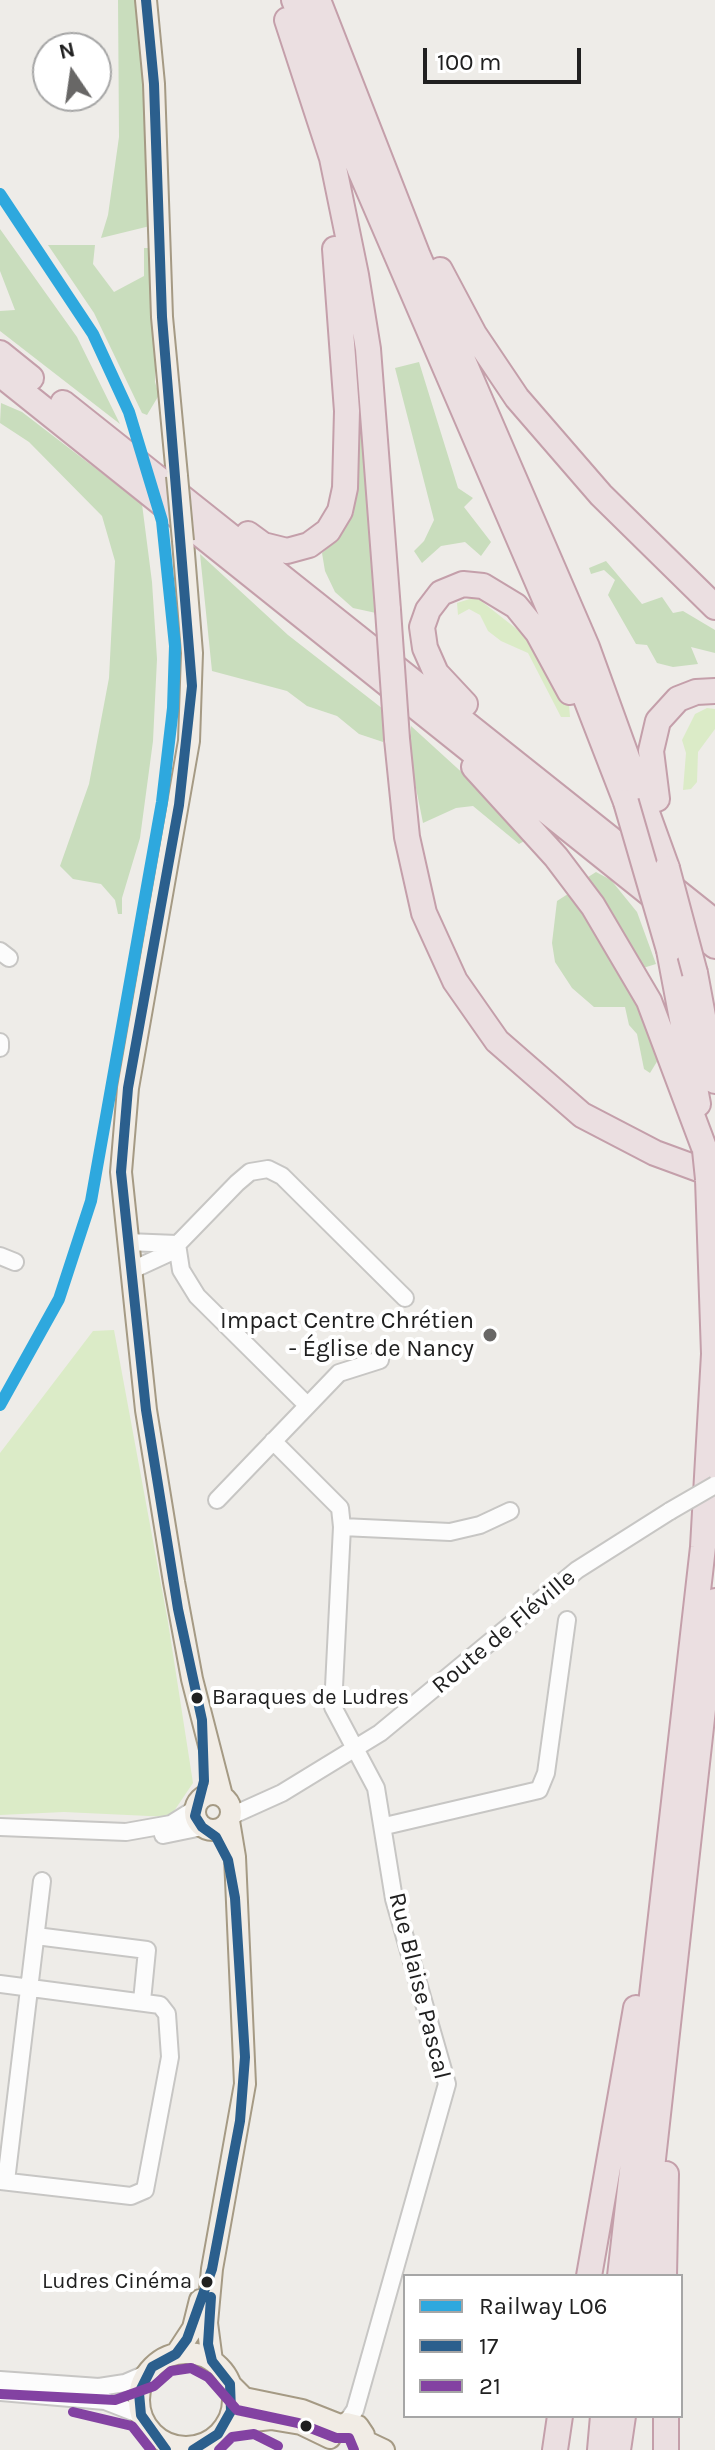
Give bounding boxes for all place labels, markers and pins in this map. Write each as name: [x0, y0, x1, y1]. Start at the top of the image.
place label: Impact Centre Chrétien - Église de Nancy: [220, 1307, 474, 1363]
marker: Impact Centre Chrétien - Église de Nancy: [481, 1326, 499, 1344]
place label: Baraques de Ludres: [212, 1685, 409, 1711]
marker: Baraques de Ludres: [189, 1690, 205, 1706]
place label: Ludres Cinéma: [42, 2269, 192, 2295]
marker: Ludres Cinéma: [199, 2274, 215, 2290]
unlabelled marker: [298, 2418, 314, 2434]

